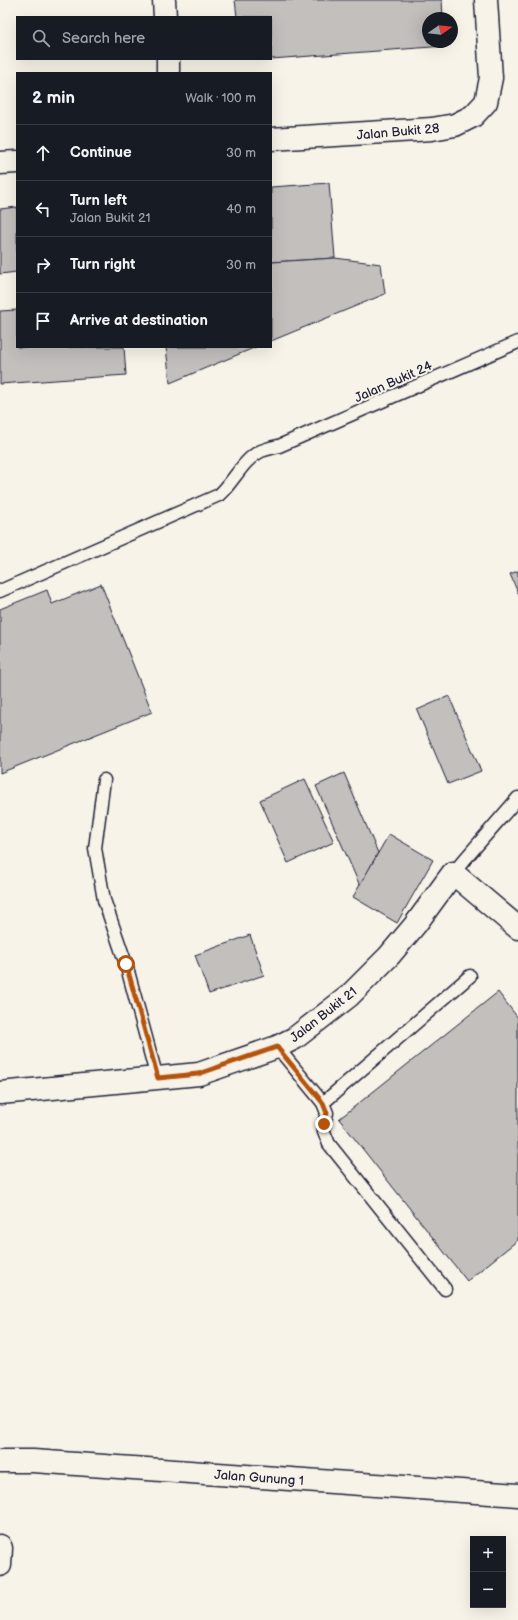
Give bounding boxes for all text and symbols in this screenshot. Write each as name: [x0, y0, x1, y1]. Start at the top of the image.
north arrow: [422, 12, 458, 48]
search box: [16, 16, 272, 60]
icon: search: [30, 27, 52, 49]
text: Search here: [62, 29, 145, 48]
text: 2 min: [32, 88, 75, 108]
text: Walk · 100 m: [185, 90, 256, 106]
street label: Jalan Bukit 28: [356, 120, 441, 144]
icon: ahead: [32, 142, 54, 164]
text: Continue: [70, 143, 132, 162]
text: 30 m: [226, 145, 256, 161]
text: Turn left: [70, 191, 127, 210]
icon: left: [32, 198, 54, 220]
text: 40 m: [226, 201, 256, 217]
text: Jalan Bukit 21: [70, 210, 150, 226]
icon: right: [32, 254, 54, 276]
text: Turn right: [70, 255, 135, 274]
text: 30 m: [226, 257, 256, 273]
icon: arrive: [32, 310, 54, 332]
text: Arrive at destination: [70, 311, 208, 330]
street label: Jalan Bukit 24: [352, 358, 435, 406]
route start: [117, 955, 135, 973]
street label: Jalan Bukit 21: [287, 984, 360, 1046]
route end: [315, 1115, 333, 1133]
street label: Jalan Gunung 1: [214, 1467, 304, 1489]
map controls: [470, 1536, 506, 1608]
button: +: [470, 1536, 506, 1572]
button: −: [470, 1572, 506, 1608]

